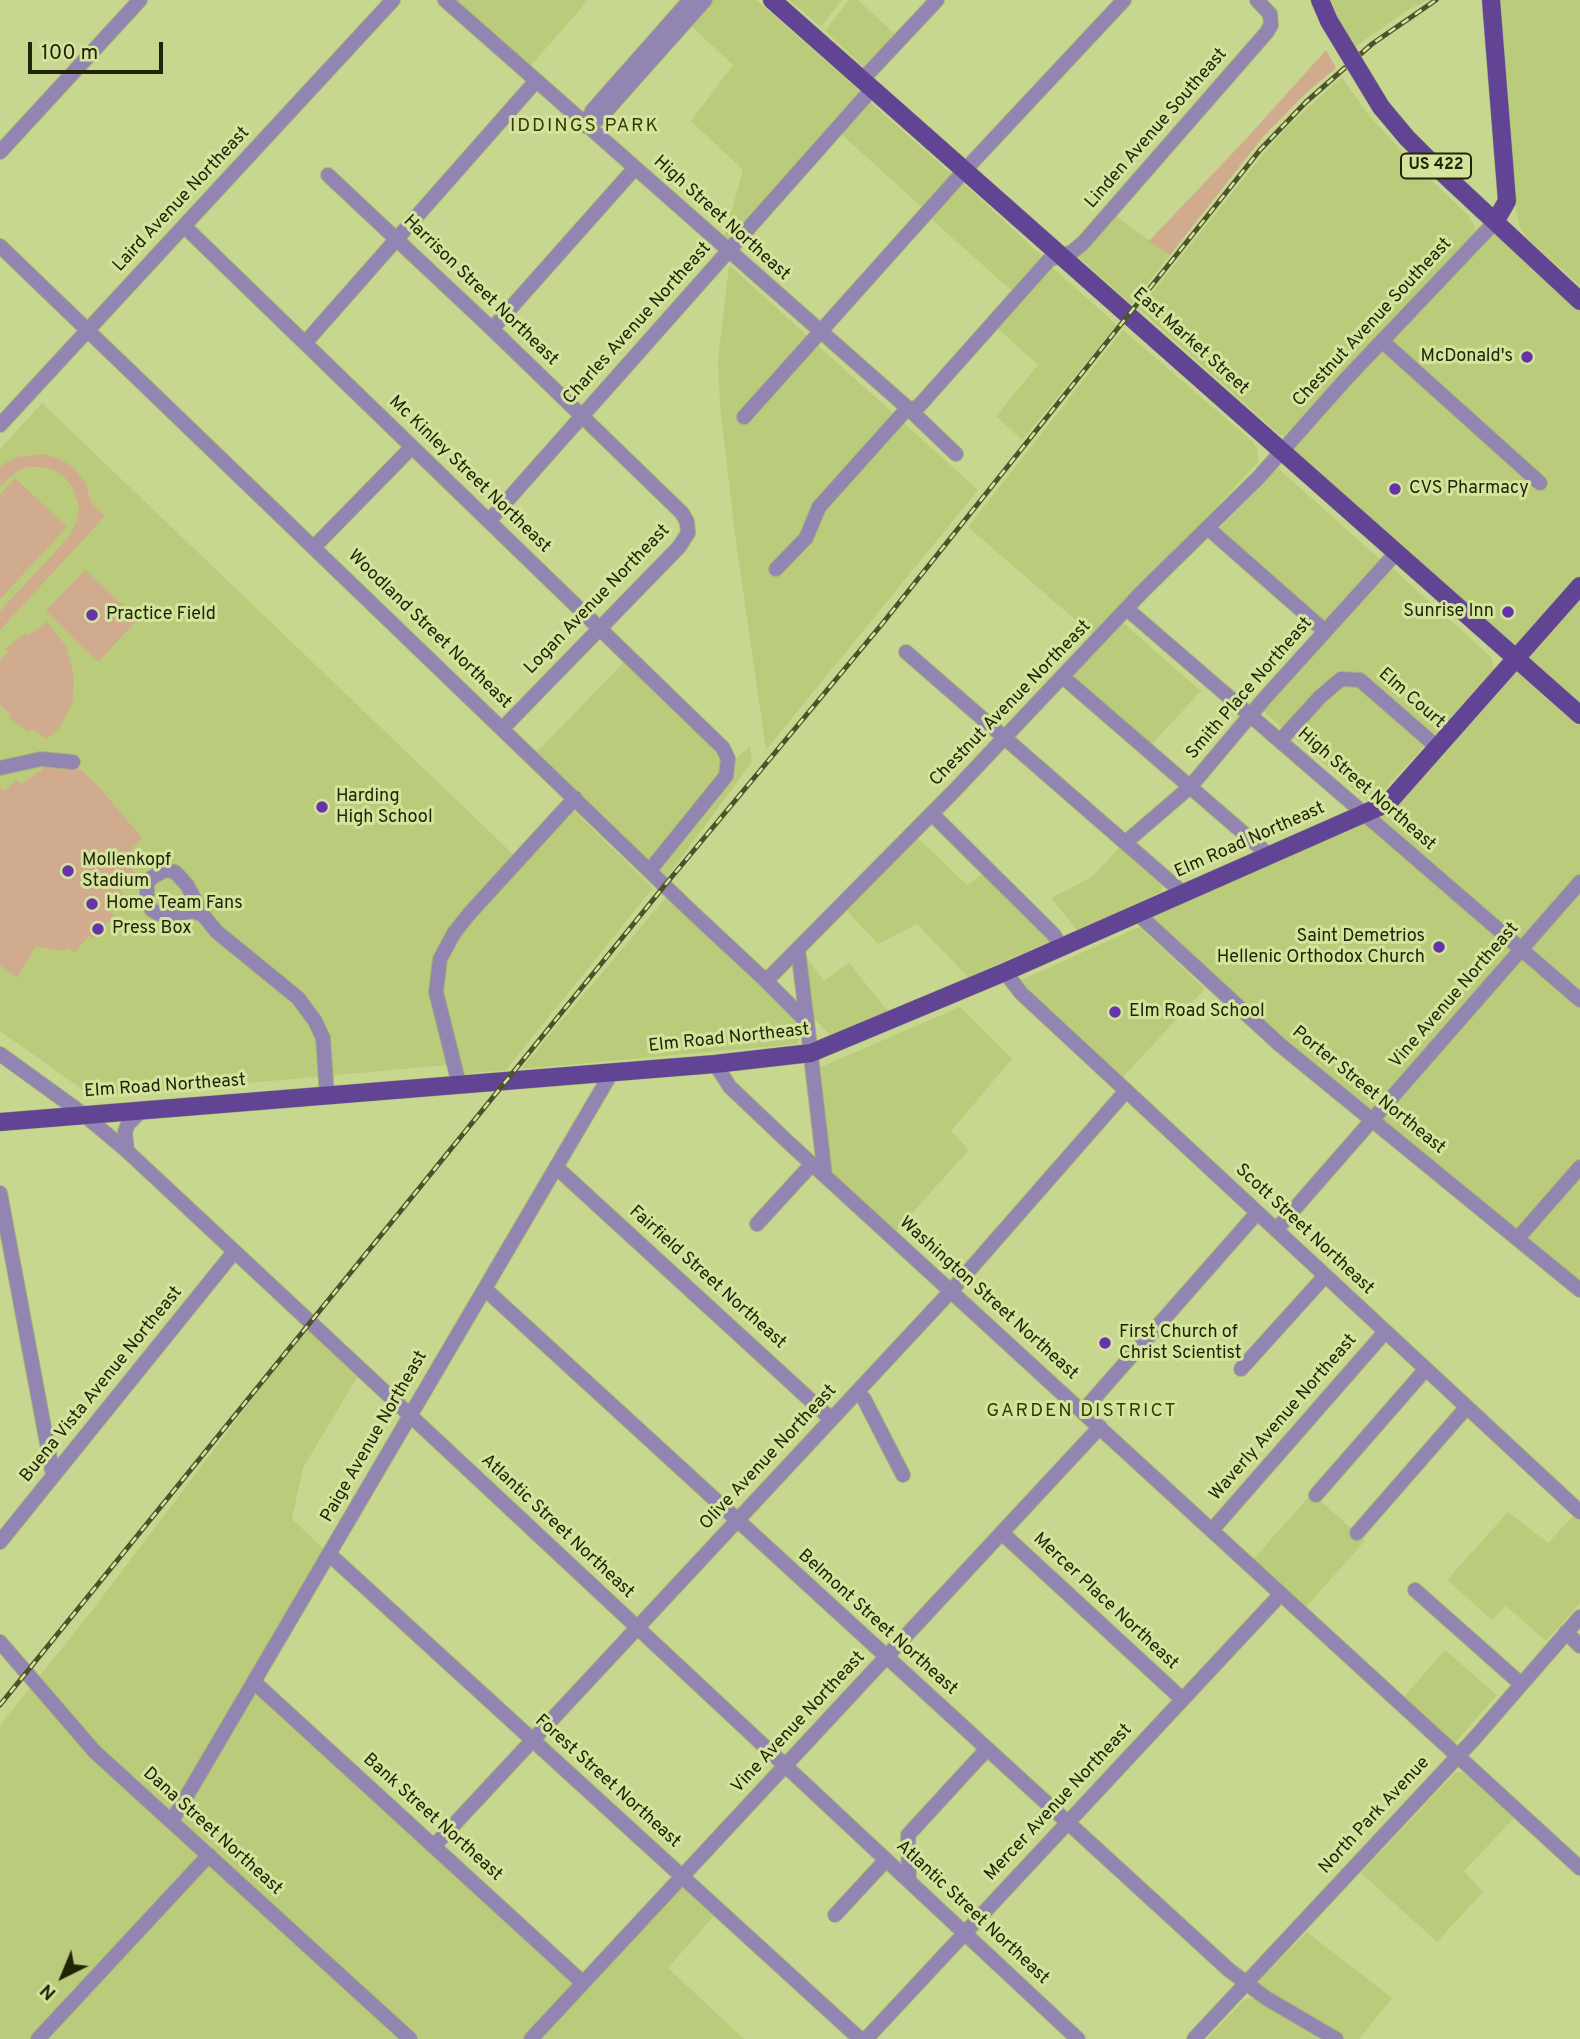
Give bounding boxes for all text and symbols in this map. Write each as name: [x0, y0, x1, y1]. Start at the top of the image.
scale bar: [32, 28, 166, 72]
text: 100 m: [41, 40, 98, 67]
street label: Linden Avenue Southeast: [1081, 44, 1233, 214]
district label: IDDINGS PARK: [511, 116, 659, 138]
street label: Laird Avenue Northeast: [109, 123, 255, 277]
street label: High Street Northeast: [648, 152, 794, 286]
road number: US 422: [1401, 154, 1471, 178]
street label: Harrison Street Northeast: [398, 211, 562, 371]
street label: Chestnut Avenue Southeast: [1289, 234, 1457, 412]
street label: Charles Avenue Northeast: [559, 238, 717, 410]
street label: East Market Street: [1127, 284, 1253, 400]
place label: McDonald's: [1421, 346, 1513, 368]
marker: McDonald's: [1519, 349, 1535, 365]
street label: Mc Kinley Street Northeast: [383, 392, 555, 558]
place label: CVS Pharmacy: [1409, 478, 1529, 500]
marker: CVS Pharmacy: [1387, 481, 1403, 497]
street label: Logan Avenue Northeast: [521, 521, 675, 679]
street label: Woodland Street Northeast: [343, 546, 515, 714]
place label: Sunrise Inn: [1403, 601, 1494, 623]
place label: Practice Field: [106, 604, 216, 626]
marker: Sunrise Inn: [1500, 604, 1516, 620]
marker: Practice Field: [84, 607, 100, 623]
street label: Smith Place Northeast: [1182, 614, 1318, 764]
street label: Chestnut Avenue Northeast: [926, 616, 1096, 792]
street label: Elm Court: [1373, 664, 1449, 734]
street label: High Street Northeast: [1292, 724, 1440, 856]
place label: Harding High School: [336, 786, 433, 828]
street label: Elm Road Northeast: [1172, 798, 1328, 884]
marker: Harding High School: [314, 799, 330, 815]
place label: Mollenkopf Stadium: [82, 850, 171, 892]
marker: Mollenkopf Stadium: [60, 863, 76, 879]
place label: Home Team Fans: [106, 893, 243, 915]
marker: Home Team Fans: [84, 896, 100, 912]
place label: Press Box: [112, 918, 191, 940]
street label: Vine Avenue Northeast: [1386, 919, 1524, 1073]
marker: Press Box: [90, 921, 106, 937]
place label: Saint Demetrios Hellenic Orthodox Church: [1217, 926, 1425, 968]
marker: Saint Demetrios Hellenic Orthodox Church: [1431, 939, 1447, 955]
place label: Elm Road School: [1129, 1001, 1265, 1023]
marker: Elm Road School: [1107, 1004, 1123, 1020]
street label: Elm Road Northeast: [647, 1020, 811, 1058]
street label: Porter Street Northeast: [1287, 1022, 1449, 1160]
street label: Elm Road Northeast: [84, 1071, 246, 1103]
street label: Scott Street Northeast: [1230, 1160, 1378, 1300]
street label: Fairfield Street Northeast: [624, 1202, 790, 1354]
street label: Washington Street Northeast: [894, 1213, 1082, 1385]
street label: Buena Vista Avenue Northeast: [16, 1283, 188, 1487]
place label: First Church of Christ Scientist: [1119, 1322, 1242, 1364]
street label: Waverly Avenue Northeast: [1206, 1330, 1362, 1506]
marker: First Church of Christ Scientist: [1097, 1335, 1113, 1351]
street label: Paige Avenue Northeast: [317, 1347, 433, 1527]
street label: Olive Avenue Northeast: [696, 1381, 842, 1535]
district label: GARDEN DISTRICT: [988, 1401, 1176, 1423]
street label: Atlantic Street Northeast: [476, 1450, 638, 1604]
street label: Mercer Place Northeast: [1028, 1529, 1182, 1675]
street label: Belmont Street Northeast: [793, 1546, 961, 1700]
street label: Vine Avenue Northeast: [728, 1648, 870, 1798]
street label: Forest Street Northeast: [530, 1711, 684, 1853]
street label: Mercer Avenue Northeast: [981, 1720, 1137, 1886]
street label: Bank Street Northeast: [358, 1750, 506, 1886]
street label: North Park Avenue: [1315, 1753, 1435, 1879]
street label: Dana Street Northeast: [138, 1764, 286, 1900]
street label: Atlantic Street Northeast: [891, 1836, 1053, 1990]
north arrow: [28, 1941, 98, 2011]
text: N: [36, 1978, 62, 2005]

